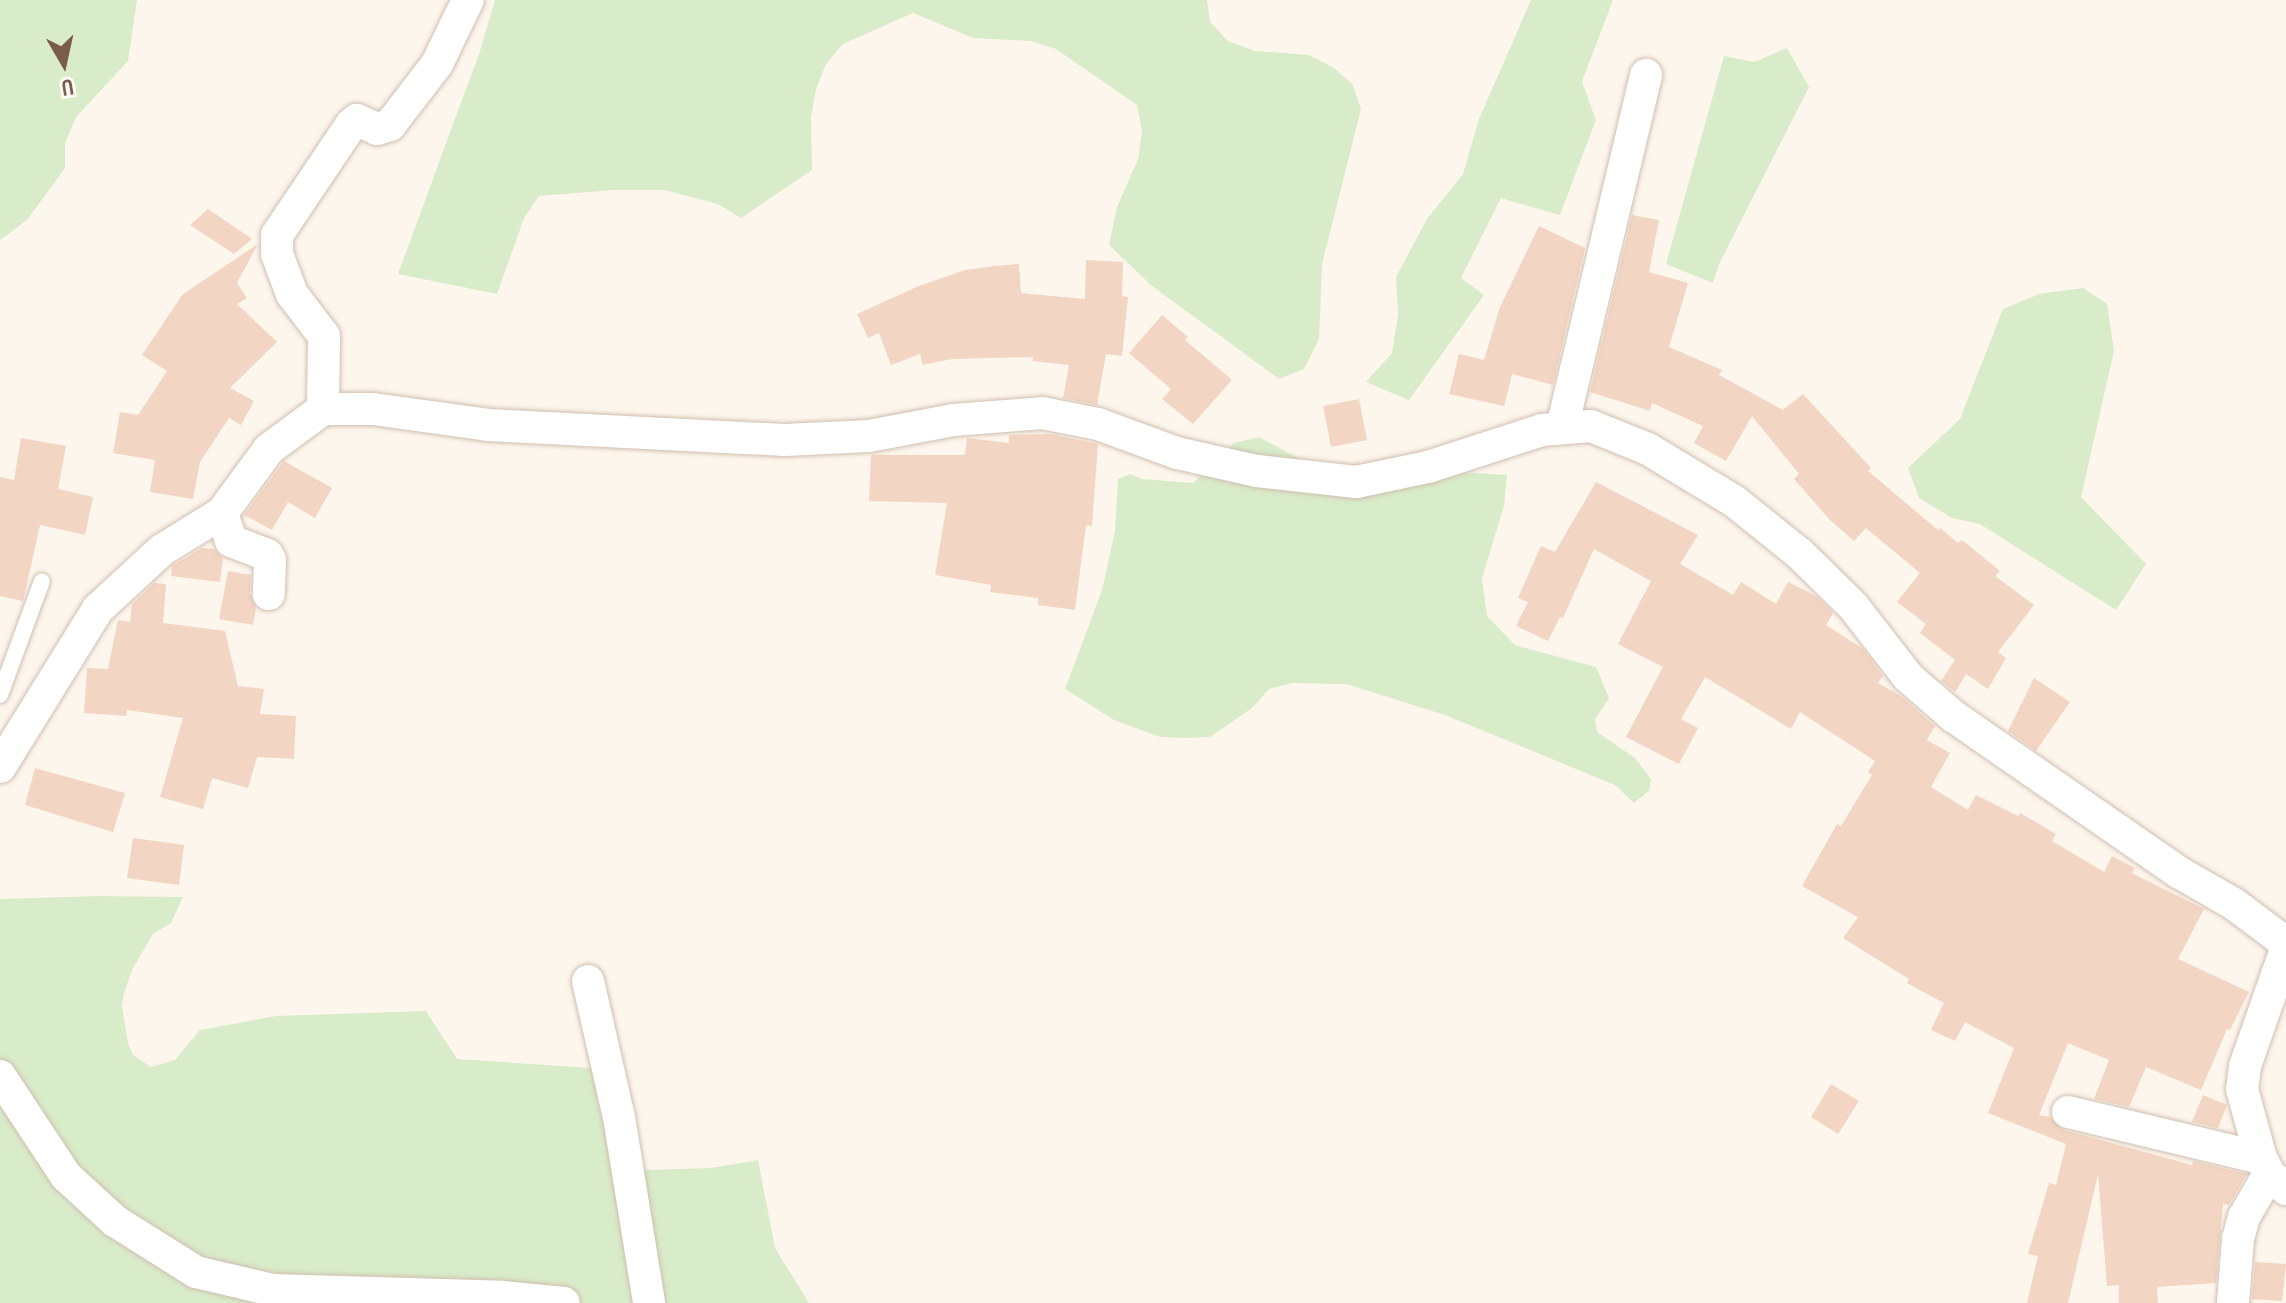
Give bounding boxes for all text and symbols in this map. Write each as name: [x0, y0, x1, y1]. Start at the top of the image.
north arrow: [24, 24, 104, 104]
text: U: [60, 73, 76, 102]

